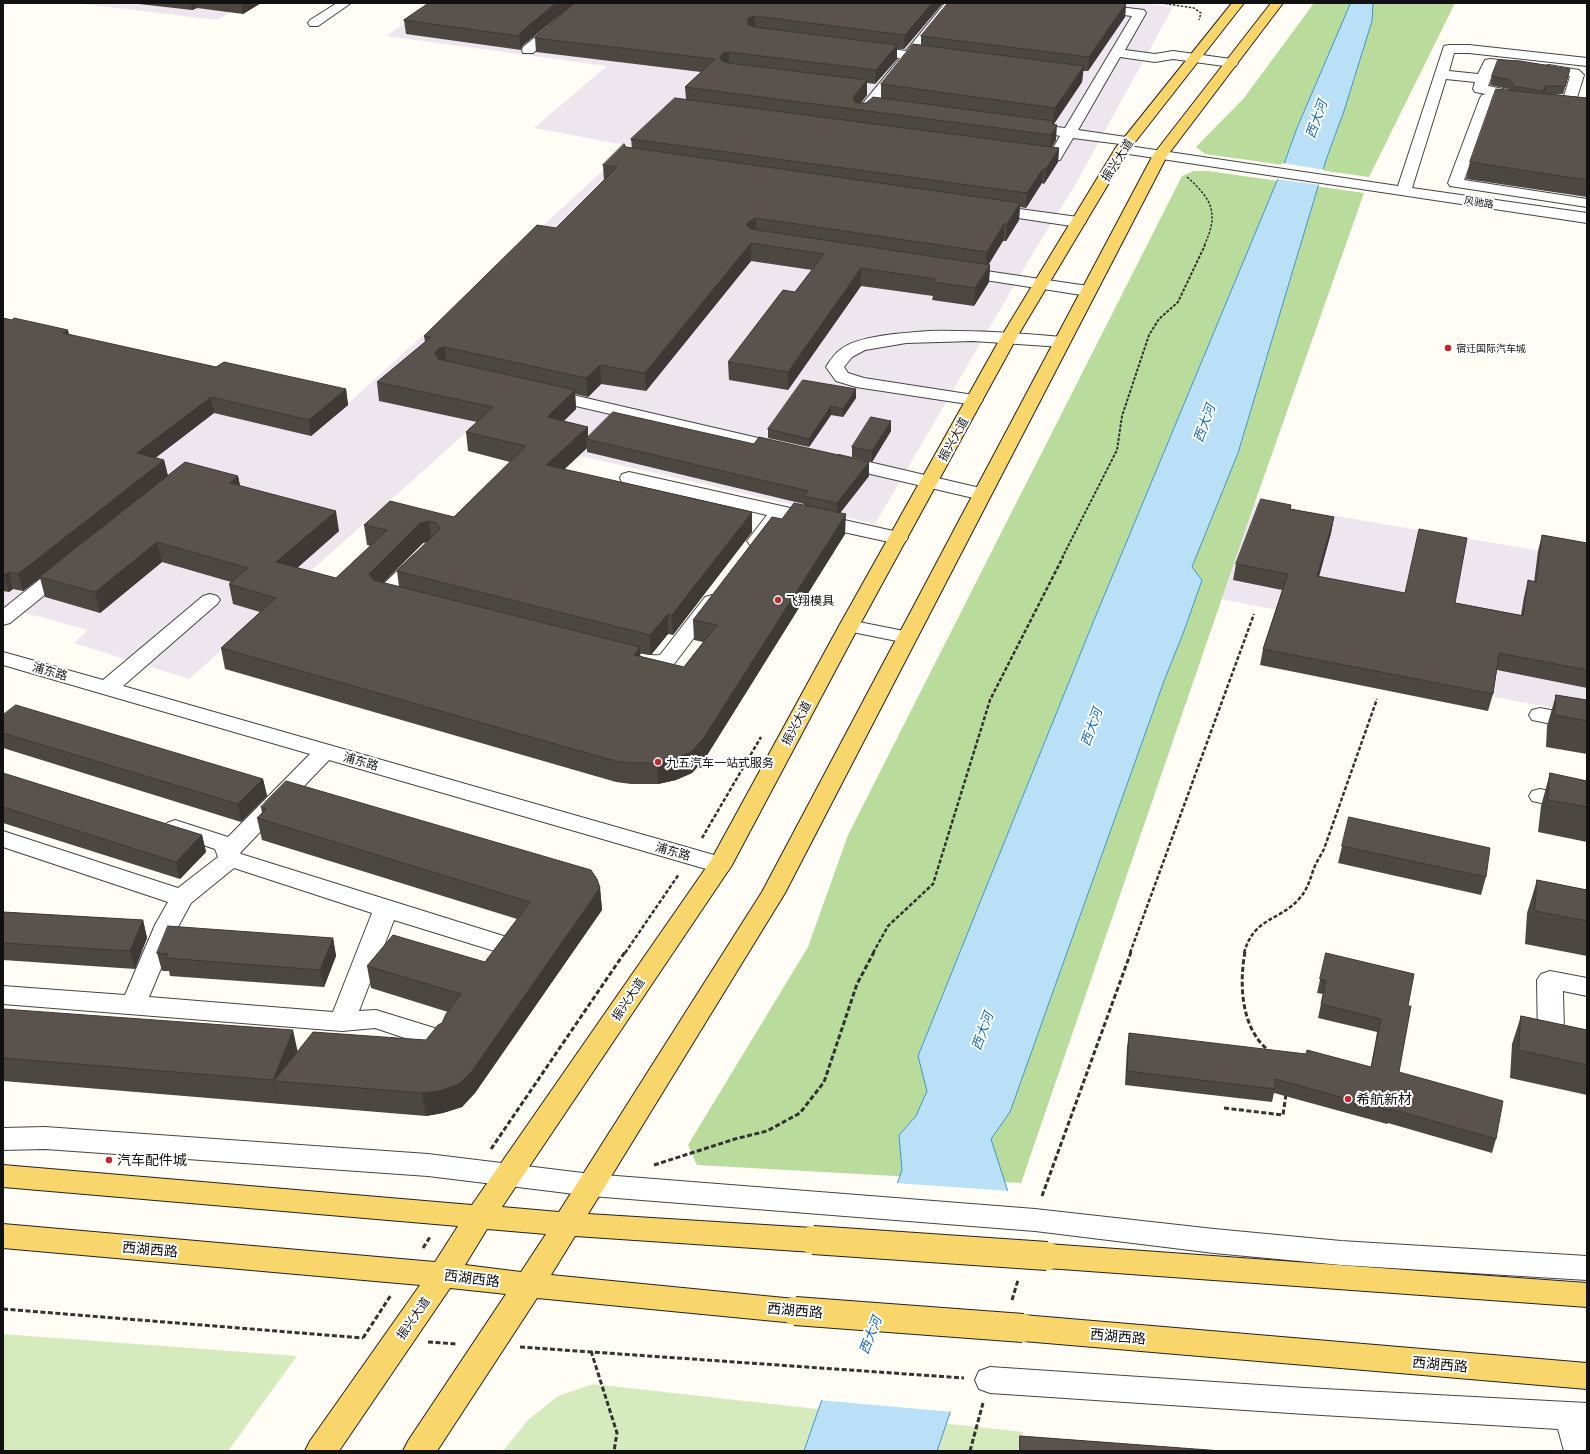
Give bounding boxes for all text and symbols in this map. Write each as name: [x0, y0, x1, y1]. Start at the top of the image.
water label: 西大河: [1302, 98, 1330, 140]
street label: 振兴大道: [1098, 136, 1136, 184]
street label: 风驰路: [1463, 194, 1495, 210]
place label: 宿迁国际汽车城: [1456, 342, 1526, 354]
marker: 宿迁国际汽车城: [1443, 343, 1453, 353]
water label: 西大河: [1190, 402, 1218, 444]
street label: 振兴大道: [935, 415, 971, 463]
place label: 飞翔模具: [786, 593, 834, 607]
marker: 飞翔模具: [773, 595, 783, 605]
street label: 浦东路: [31, 659, 69, 683]
street label: 振兴大道: [778, 698, 814, 748]
water label: 西大河: [1077, 706, 1105, 748]
street label: 浦东路: [342, 749, 380, 773]
place label: 九五汽车一站式服务: [666, 755, 774, 769]
marker: 九五汽车一站式服务: [653, 757, 663, 767]
street label: 浦东路: [654, 839, 692, 863]
street label: 振兴大道: [609, 975, 647, 1023]
water label: 西大河: [968, 1010, 996, 1052]
place label: 希航新材: [1356, 1091, 1412, 1107]
marker: 希航新材: [1343, 1094, 1353, 1104]
place label: 汽车配件城: [117, 1152, 187, 1168]
marker: 汽车配件城: [104, 1155, 114, 1165]
street label: 西湖西路: [121, 1238, 179, 1260]
street label: 西湖西路: [443, 1266, 501, 1290]
street label: 振兴大道: [393, 1294, 433, 1342]
street label: 西湖西路: [766, 1299, 824, 1321]
water label: 西大河: [856, 1314, 884, 1356]
street label: 西湖西路: [1089, 1325, 1147, 1347]
street label: 西湖西路: [1411, 1353, 1469, 1375]

